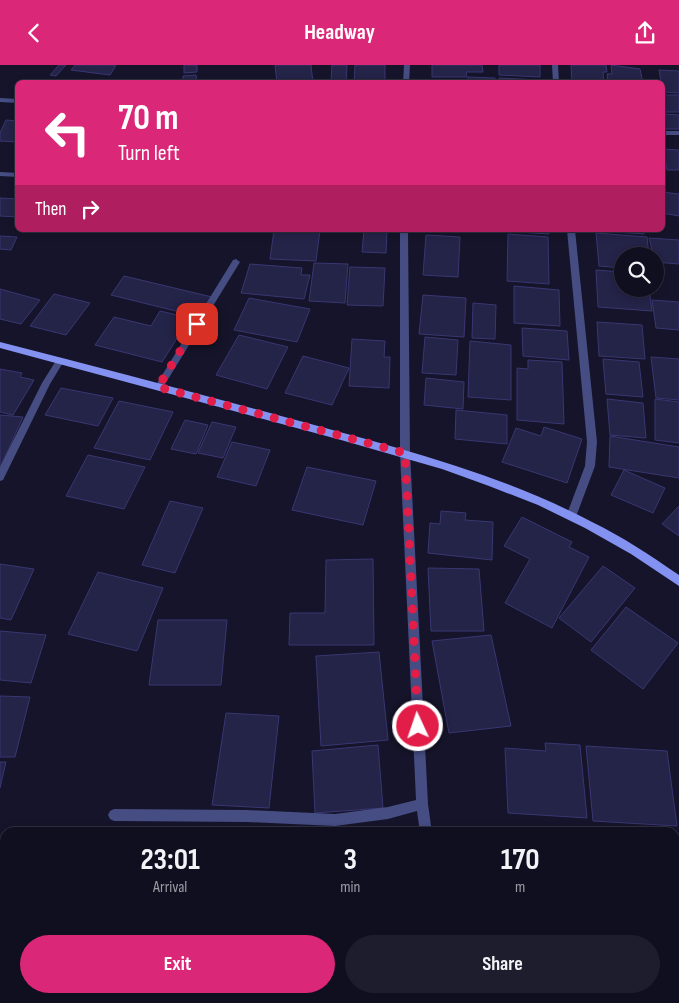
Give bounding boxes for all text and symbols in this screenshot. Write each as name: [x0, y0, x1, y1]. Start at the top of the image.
icon: back: [20, 19, 48, 47]
text: Headway: [304, 19, 375, 46]
icon: share: [631, 19, 659, 47]
text: 70 m: [118, 97, 178, 140]
icon: left: [35, 100, 100, 165]
text: Turn left: [118, 140, 180, 167]
icon: right: [76, 195, 104, 223]
text: Then: [35, 198, 66, 221]
map controls: [614, 247, 664, 297]
button: search: [614, 247, 664, 297]
pin: [176, 303, 218, 345]
icon: arrive: [183, 310, 211, 338]
position arrow: [391, 699, 443, 751]
text: 23:01: [140, 842, 200, 878]
text: 3: [344, 842, 357, 878]
text: 170: [501, 842, 540, 878]
text: Arrival: [153, 878, 187, 897]
text: min: [340, 878, 360, 897]
text: m: [515, 878, 525, 897]
button: Exit: [20, 935, 335, 993]
button: Share: [345, 935, 660, 993]

